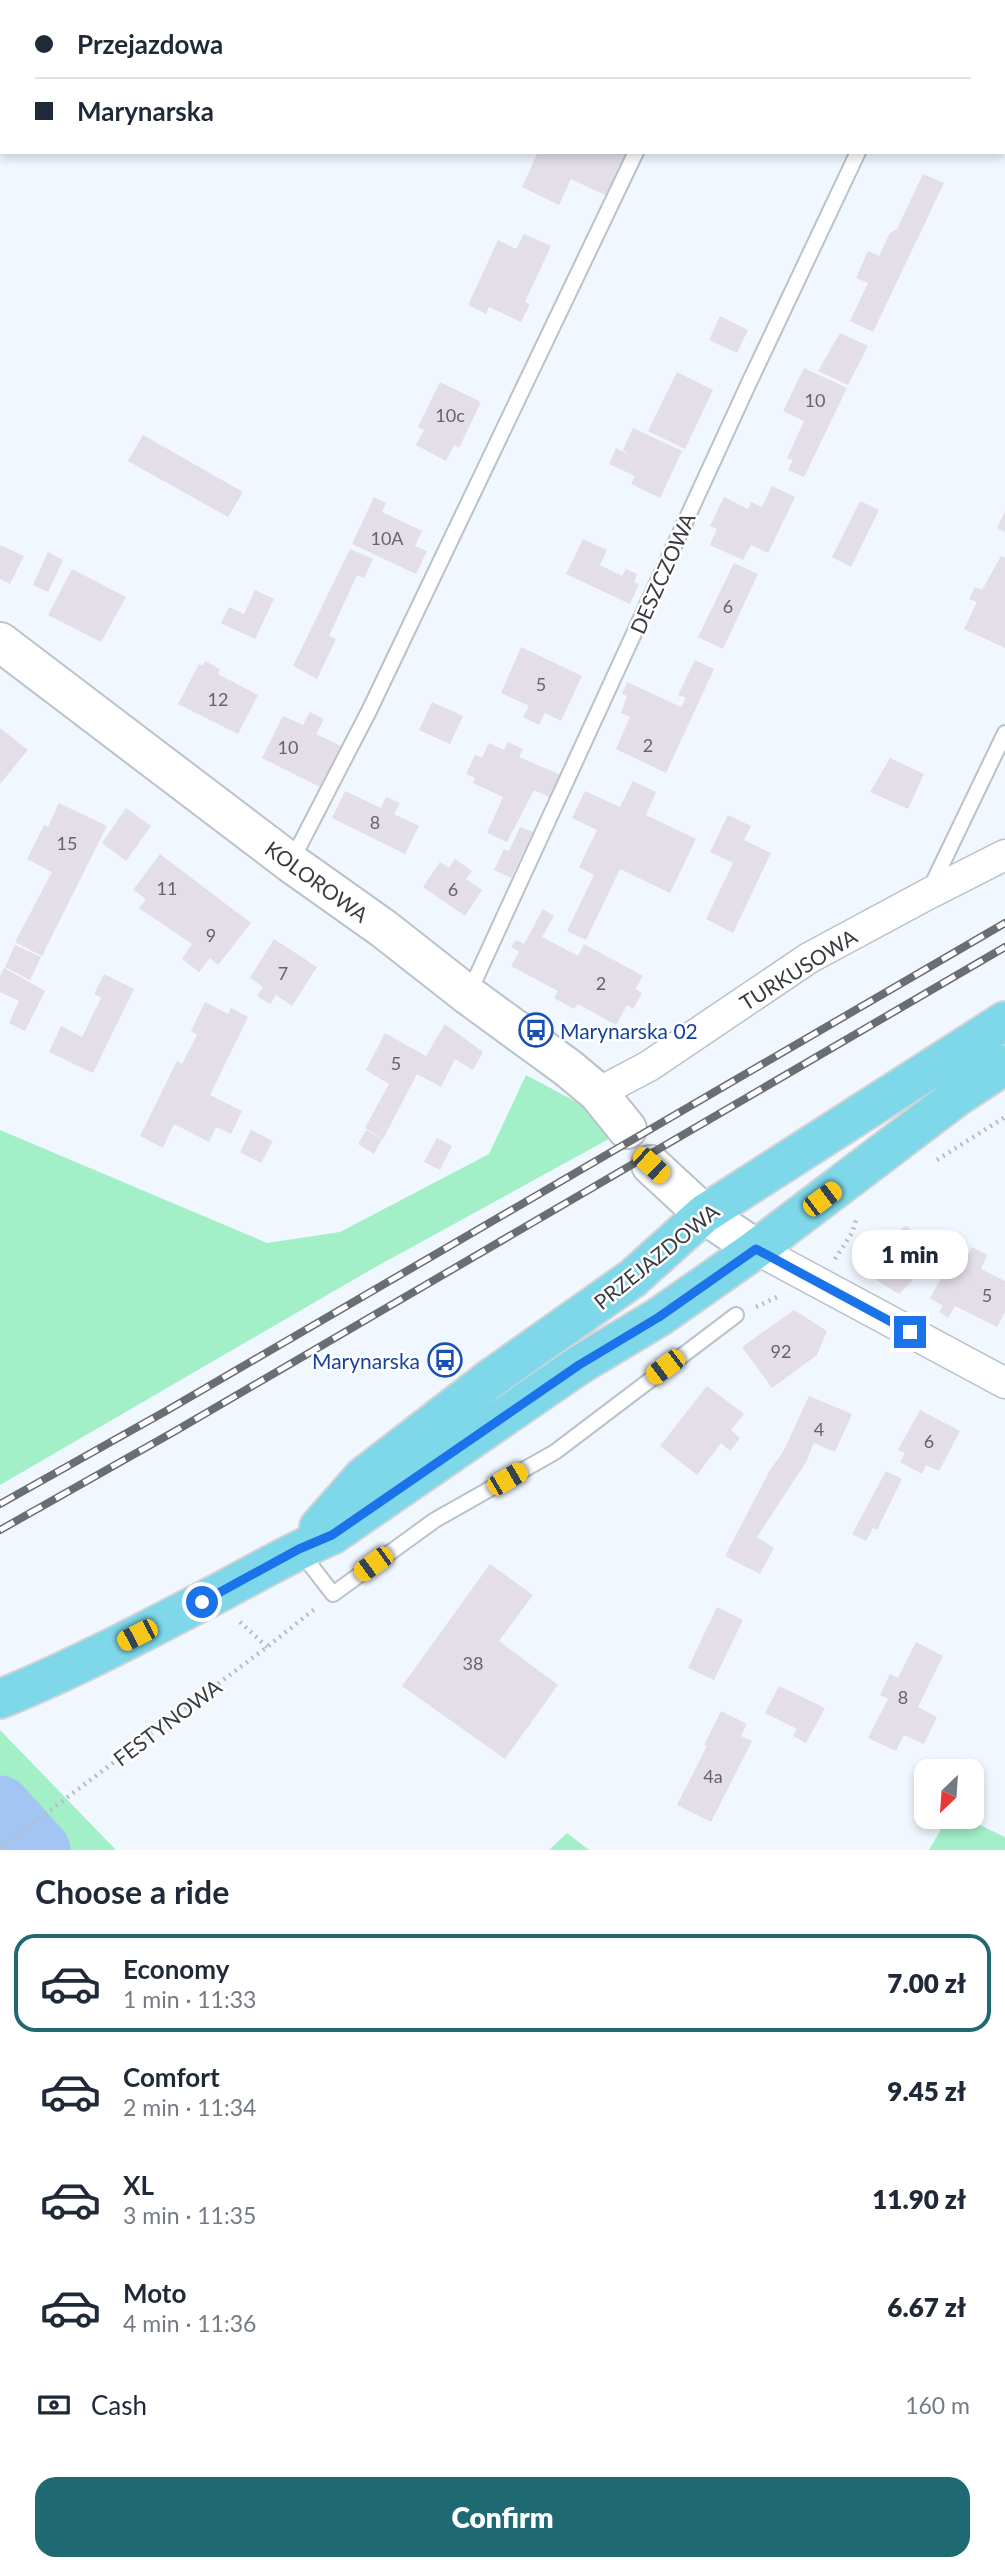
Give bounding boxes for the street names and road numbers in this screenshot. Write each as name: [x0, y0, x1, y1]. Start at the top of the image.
street label: DESZCZOWA: [624, 508, 700, 637]
street label: KOLOROWA: [261, 835, 374, 927]
street label: TURKUSOWA: [735, 923, 862, 1015]
street label: PRZEJAZDOWA: [588, 1197, 724, 1314]
street label: FESTYNOWA: [108, 1673, 226, 1771]

